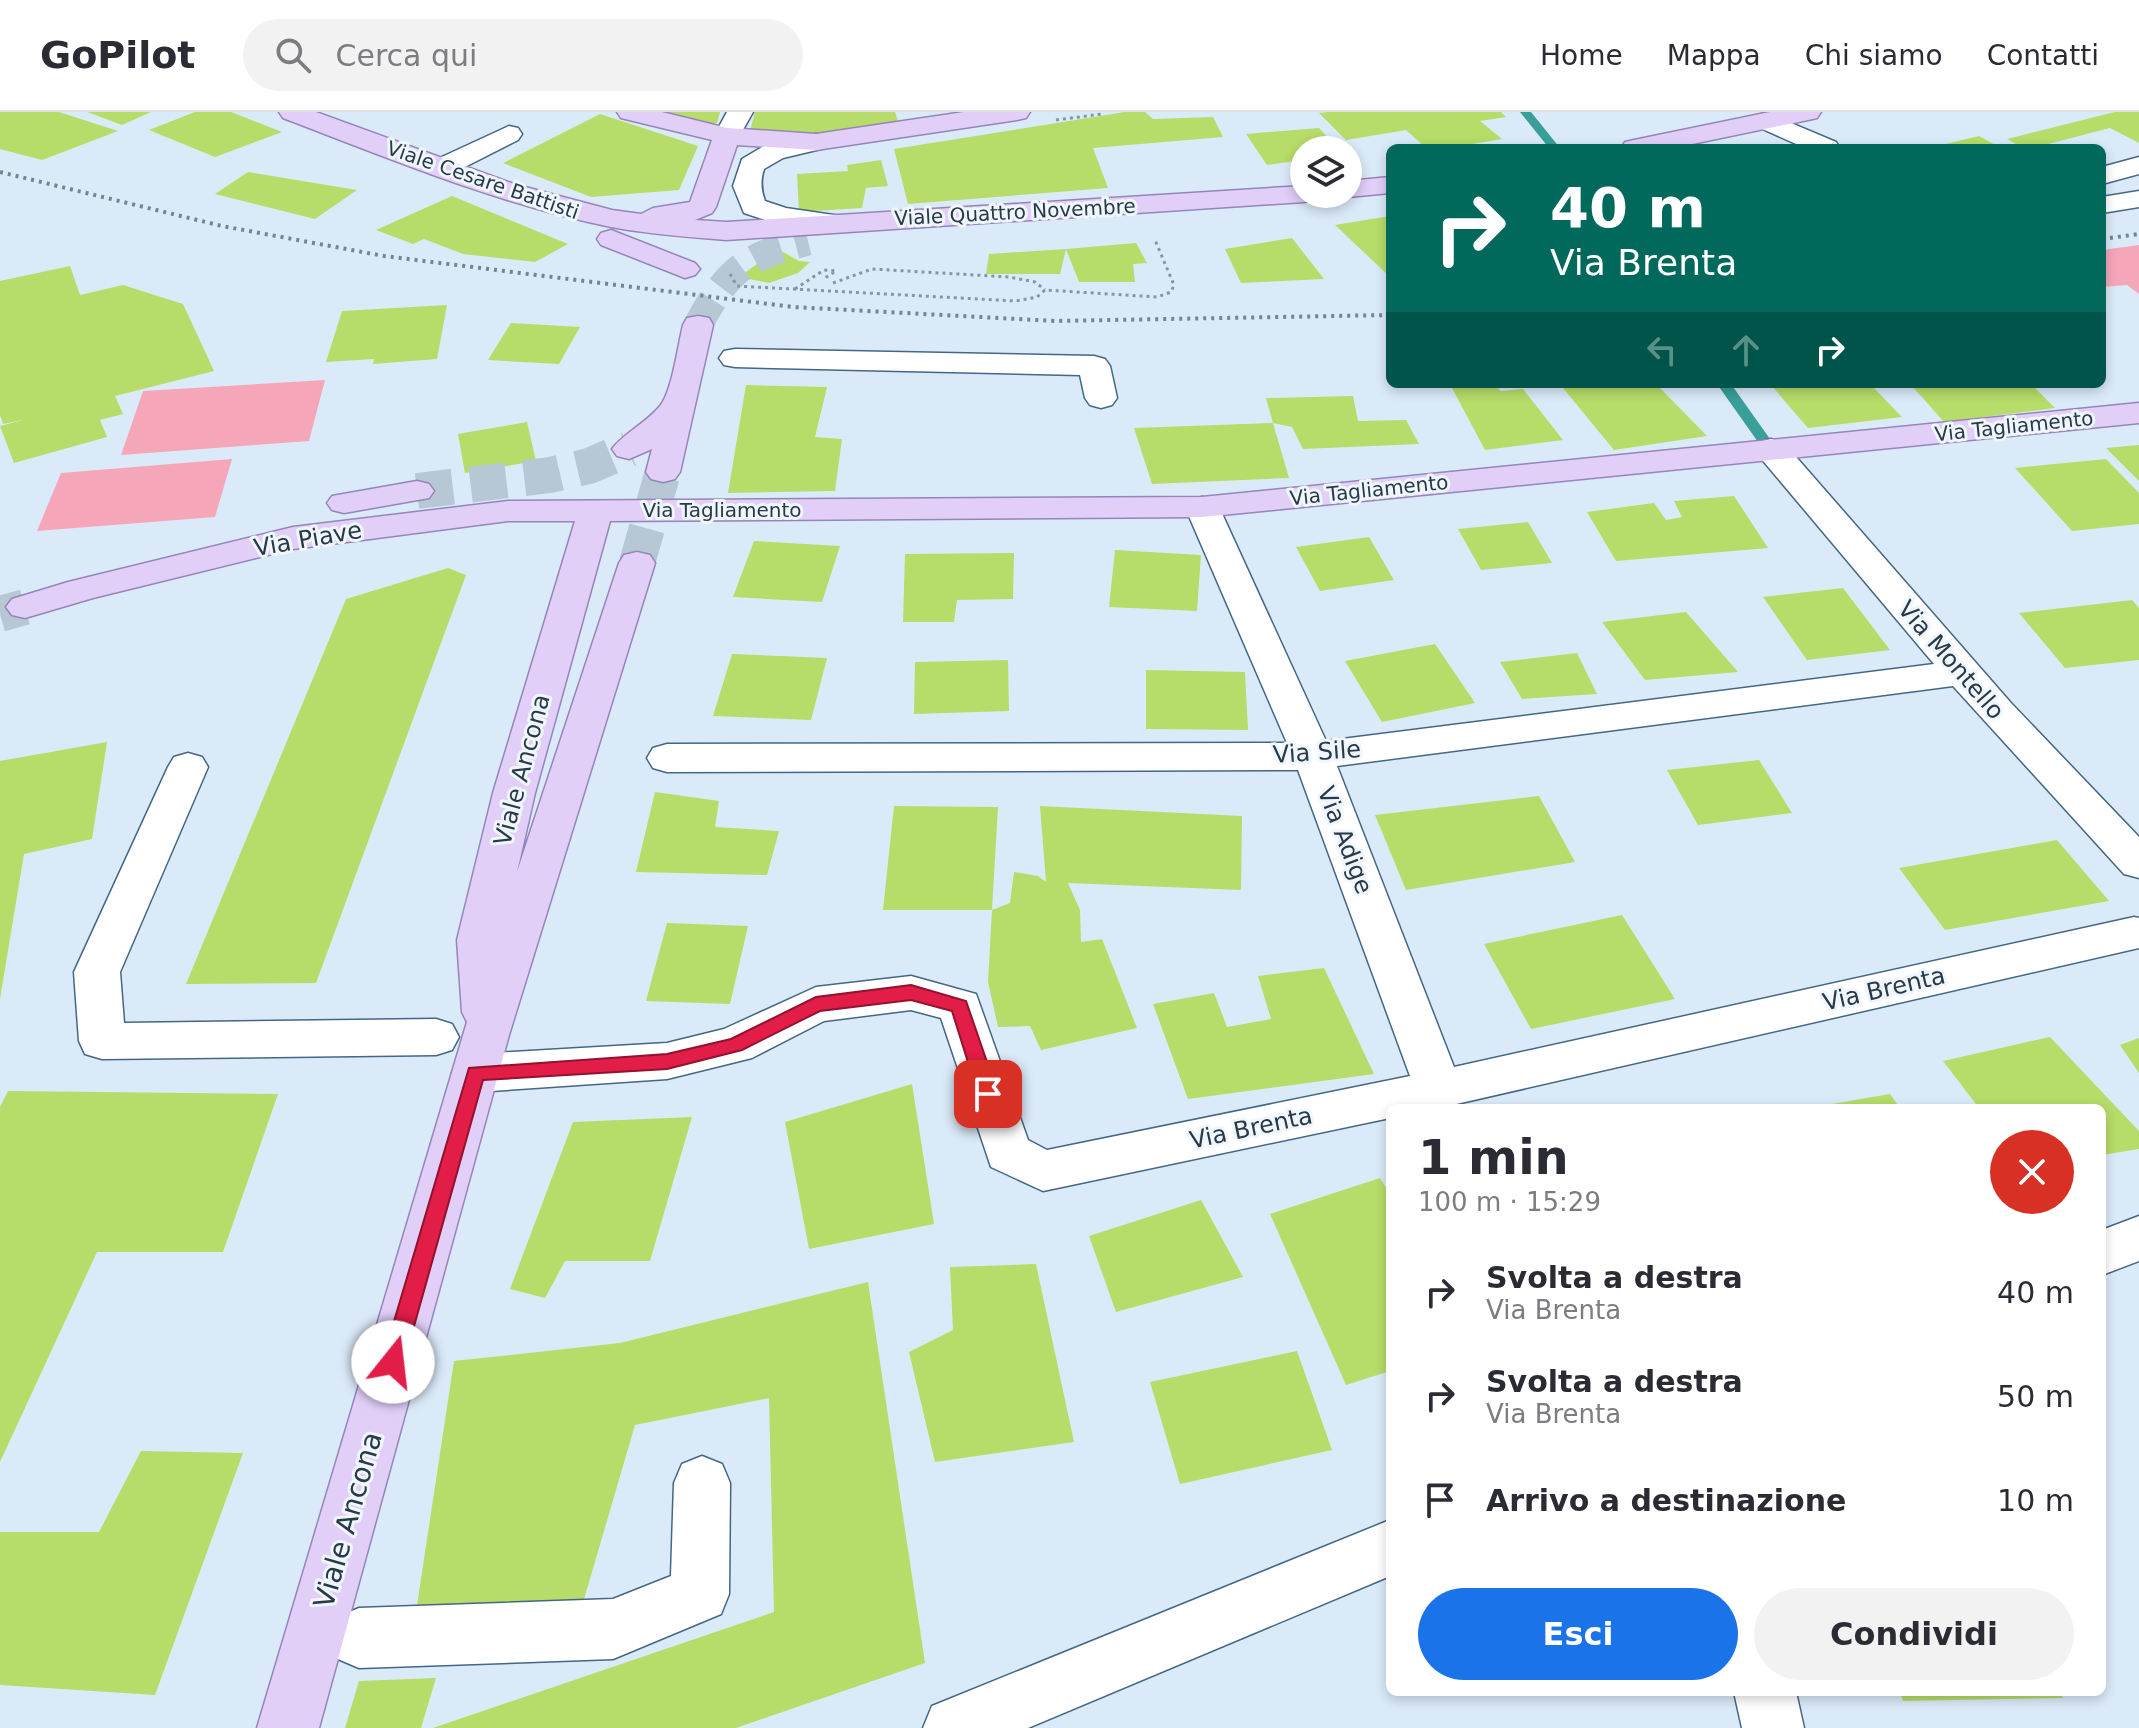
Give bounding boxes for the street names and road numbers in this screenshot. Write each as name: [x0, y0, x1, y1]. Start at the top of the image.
street label: Viale Cesare Battisti: [384, 136, 582, 224]
street label: Viale Quattro Novembre: [894, 194, 1136, 230]
street label: Via Tagliamento: [1934, 406, 2094, 446]
street label: Via Tagliamento: [1289, 470, 1449, 510]
street label: Via Tagliamento: [642, 498, 802, 522]
street label: Via Piave: [252, 516, 364, 562]
street label: Via Montello: [1892, 595, 2010, 725]
street label: Viale Ancona: [488, 691, 556, 849]
street label: Via Sile: [1272, 735, 1362, 769]
street label: Via Adige: [1312, 782, 1378, 898]
street label: Via Brenta: [1820, 961, 1948, 1017]
street label: Via Brenta: [1187, 1101, 1315, 1155]
street label: Viale Ancona: [307, 1428, 389, 1612]

